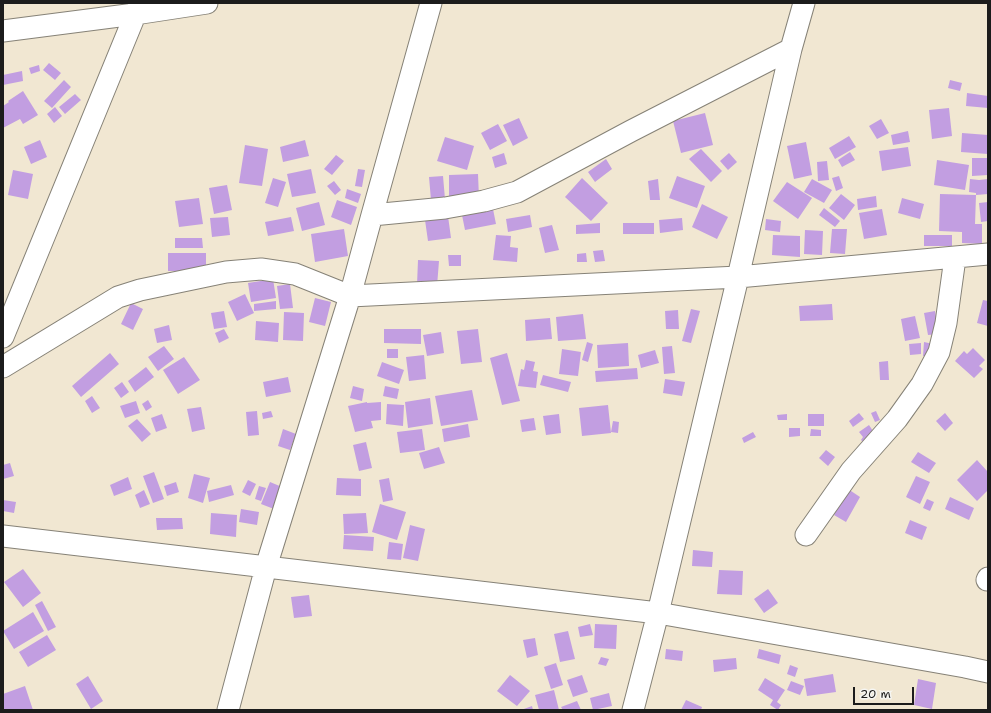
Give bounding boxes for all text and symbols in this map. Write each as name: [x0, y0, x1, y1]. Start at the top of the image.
scale bar: [855, 679, 916, 705]
text: 20 m: [860, 686, 891, 702]

